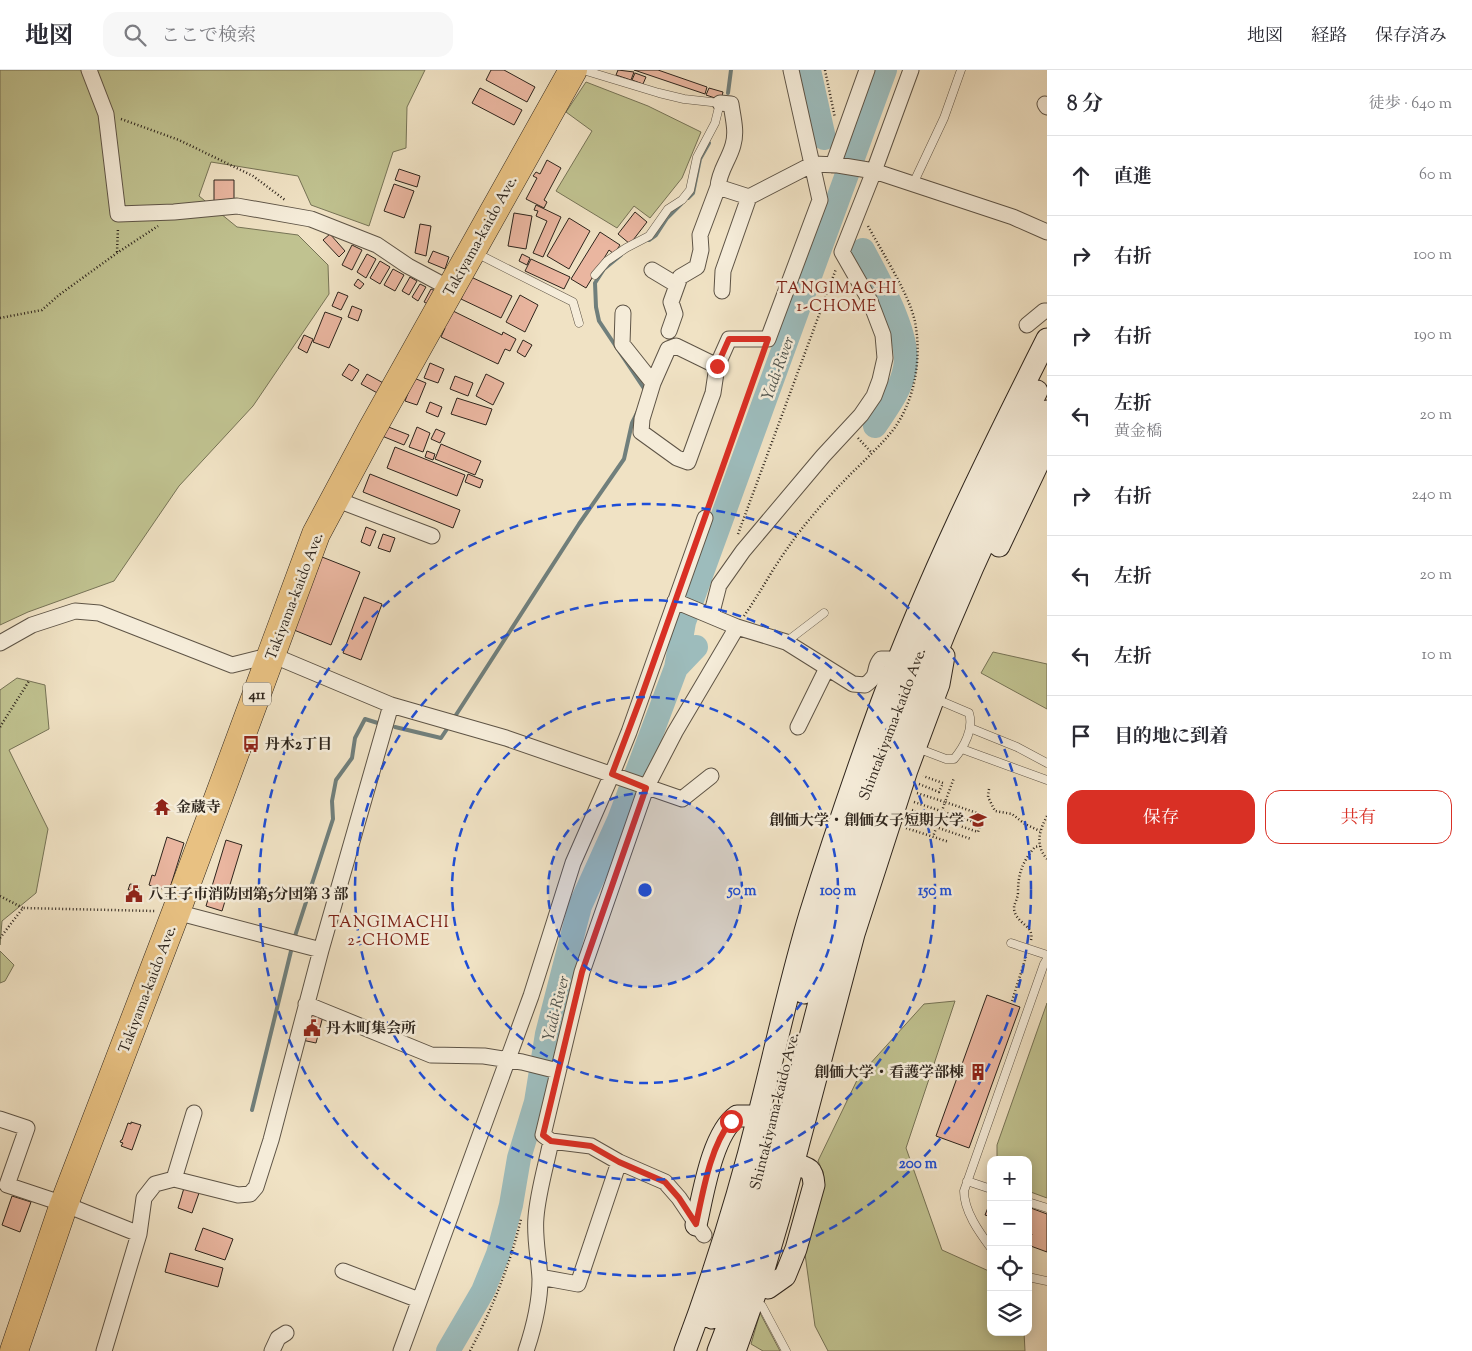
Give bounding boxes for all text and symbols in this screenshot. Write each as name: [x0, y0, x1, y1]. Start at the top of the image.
search box: [103, 12, 453, 57]
text: 地図: [25, 20, 73, 54]
icon: search: [121, 21, 149, 49]
text: ここで検索: [161, 23, 256, 50]
text: 地図: [1247, 24, 1283, 50]
text: 経路: [1311, 24, 1347, 50]
text: 保存済み: [1375, 24, 1447, 50]
text: 8 分: [1067, 90, 1103, 120]
text: 徒歩 · 640 m: [1368, 93, 1452, 116]
icon: ahead: [1067, 162, 1095, 190]
text: 直進: [1114, 164, 1152, 191]
text: 60 m: [1419, 164, 1452, 187]
street label: Takiyama-kaido Ave.: [439, 173, 523, 301]
icon: right: [1067, 242, 1095, 270]
text: 右折: [1114, 244, 1152, 271]
text: 100 m: [1413, 244, 1452, 267]
district label: TANGIMACHI 1-CHOME: [776, 278, 898, 319]
icon: right: [1067, 322, 1095, 350]
text: 右折: [1114, 324, 1152, 351]
text: 190 m: [1414, 324, 1452, 347]
water label: Yadi-River: [757, 333, 802, 404]
route end: [706, 355, 729, 378]
text: 左折: [1114, 391, 1152, 418]
icon: left: [1067, 402, 1095, 430]
text: 20 m: [1419, 404, 1452, 427]
text: 黄金橋: [1114, 421, 1162, 444]
icon: right: [1067, 482, 1095, 510]
text: 右折: [1114, 484, 1152, 511]
text: 240 m: [1411, 484, 1452, 507]
street label: Takiyama-kaido Ave.: [261, 530, 329, 663]
icon: left: [1067, 562, 1095, 590]
text: 左折: [1114, 564, 1152, 591]
text: 20 m: [1419, 564, 1452, 587]
icon: left: [1067, 642, 1095, 670]
text: 左折: [1114, 644, 1152, 671]
text: 10 m: [1422, 644, 1452, 667]
street label: Shintakiyama-kaido Ave.: [855, 645, 932, 804]
road number: 411: [243, 682, 271, 706]
icon: arrive: [1067, 722, 1095, 750]
text: 目的地に到着: [1114, 724, 1228, 751]
bus stop icon: 丹木2丁目: [241, 734, 261, 754]
place label: 丹木2丁目: [265, 735, 332, 756]
button: 保存: [1067, 790, 1255, 844]
button: 共有: [1265, 790, 1452, 844]
temple icon: 金蔵寺: [152, 797, 172, 817]
place label: 金蔵寺: [176, 798, 221, 819]
school or university icon: 創価大学・創価女子短期大学: [968, 810, 988, 830]
place label: 創価大学・創価女子短期大学: [769, 811, 964, 832]
centre of rings: [636, 881, 654, 899]
text: 50 m: [727, 881, 757, 902]
text: 100 m: [820, 881, 857, 902]
text: 150 m: [918, 881, 952, 902]
public building icon: 八王子市消防団第5分団第３部: [124, 884, 144, 904]
place label: 八王子市消防団第5分団第３部: [148, 885, 349, 906]
district label: TANGIMACHI 2-CHOME: [328, 912, 450, 953]
street label: Takiyama-kaido Ave.: [114, 923, 182, 1056]
water label: Yadi-River: [538, 973, 577, 1044]
public building icon: 丹木町集会所: [302, 1018, 322, 1038]
place label: 丹木町集会所: [326, 1019, 416, 1040]
street label: Shintakiyama-kaido Ave.: [746, 1030, 805, 1192]
building icon: 創価大学・看護学部棟: [968, 1062, 988, 1082]
place label: 創価大学・看護学部棟: [814, 1063, 964, 1084]
route start: [720, 1110, 743, 1133]
text: 200 m: [899, 1154, 938, 1175]
map controls: [987, 1156, 1032, 1336]
button: +: [987, 1156, 1032, 1201]
button: −: [987, 1201, 1032, 1246]
button: locate: [987, 1246, 1032, 1291]
button: layers: [987, 1291, 1032, 1336]

